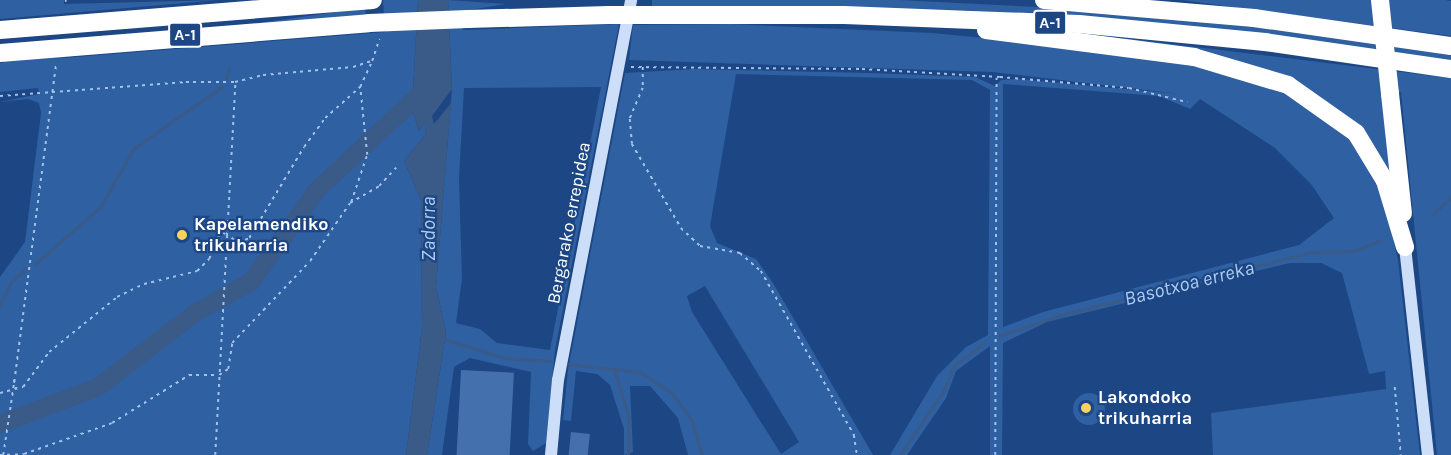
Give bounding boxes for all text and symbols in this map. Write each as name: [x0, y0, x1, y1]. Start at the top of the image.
road number: A-1: [1032, 10, 1068, 36]
road number: A-1: [167, 22, 203, 48]
street label: Bergarako errepidea: [543, 140, 595, 306]
water label: Zadorra: [416, 196, 440, 262]
place label: Kapelamendiko trikuharria: [194, 214, 328, 256]
marker: Kapelamendiko trikuharria: [175, 228, 189, 242]
water label: Basotxoa erreka: [1121, 255, 1257, 311]
place label: Lakondoko trikuharria: [1098, 387, 1192, 430]
marker: Lakondoko trikuharria: [1079, 401, 1093, 415]

